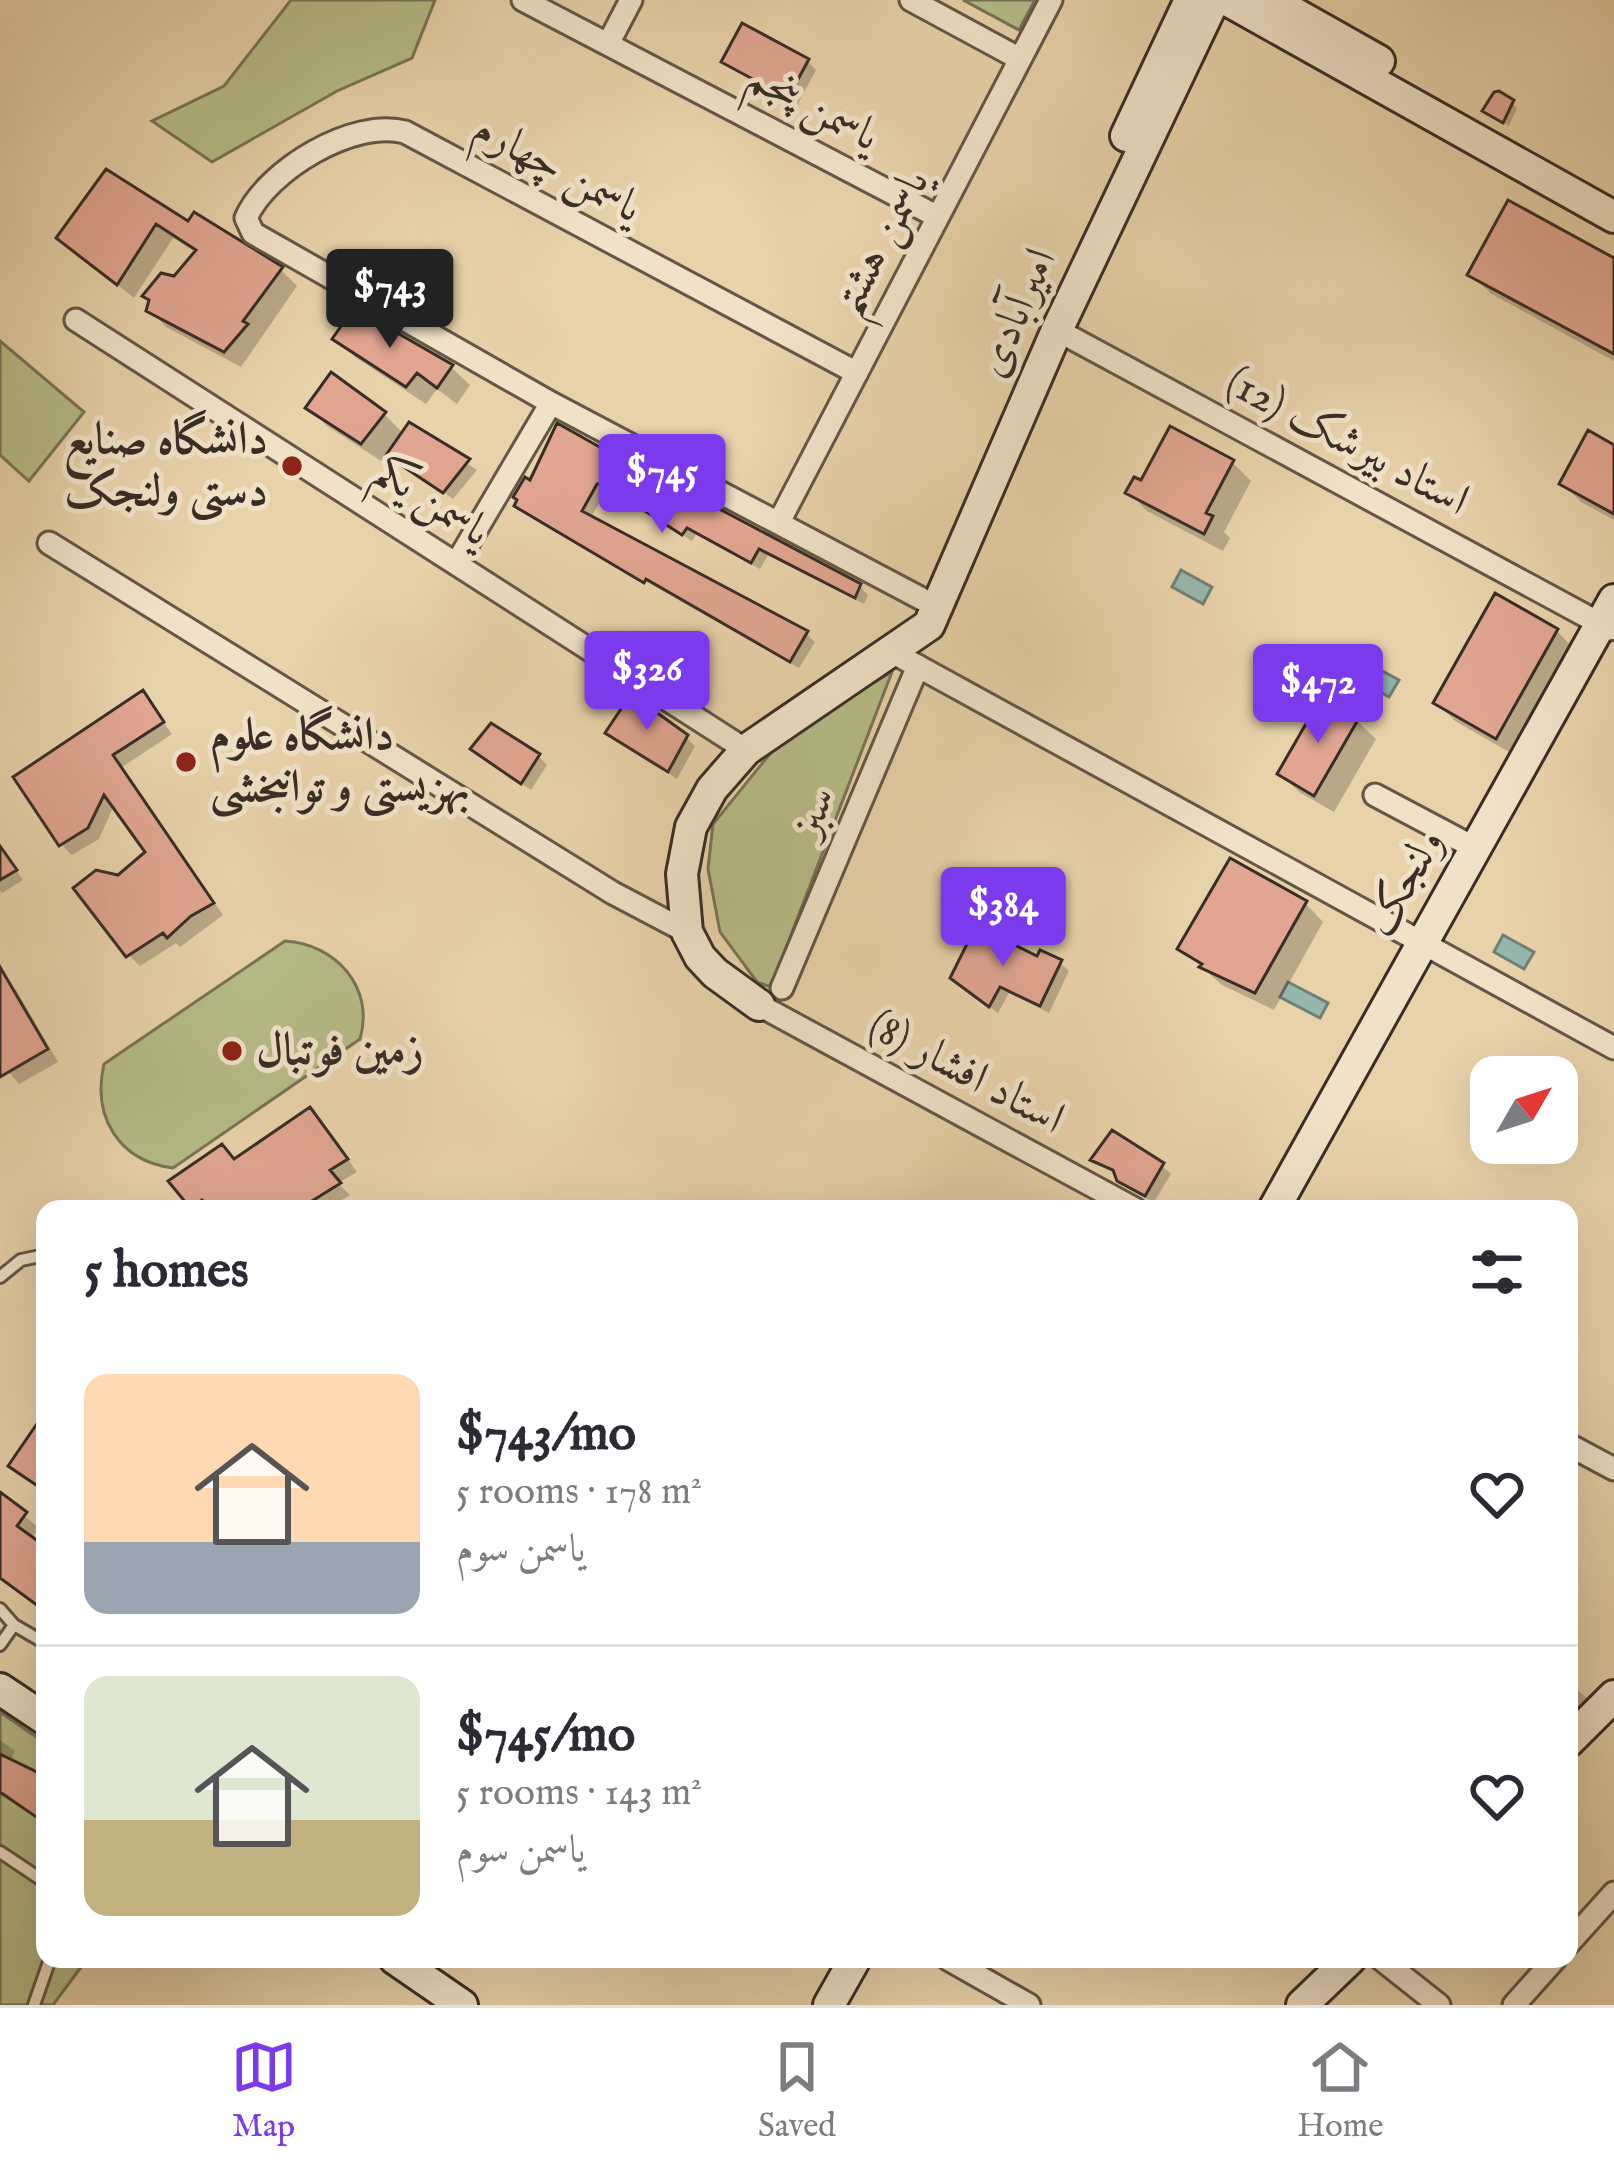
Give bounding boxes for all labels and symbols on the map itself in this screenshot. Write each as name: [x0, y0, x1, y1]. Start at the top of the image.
street label: یاسمن پنجم: [732, 49, 891, 176]
street label: یاسمن چهارم: [459, 101, 654, 245]
street label: یاسمن هشتم: [819, 157, 956, 333]
street label: امیرآبادی: [963, 240, 1071, 386]
pin: $743: [319, 249, 461, 351]
street label: استاد بیرشک (12): [1216, 354, 1478, 530]
place label: دانشگاه صنایع دستى ولنجک: [64, 409, 268, 522]
pin: $745: [591, 434, 733, 536]
street label: یاسمن یکم: [357, 443, 503, 571]
marker: دانشگاه صنایع دستى ولنجک: [279, 453, 305, 479]
pin: $326: [576, 631, 718, 733]
pin: $472: [1247, 644, 1389, 746]
place label: دانشگاه علوم بهزیستی و توانبخشی: [210, 705, 470, 818]
marker: دانشگاه علوم بهزیستی و توانبخشی: [173, 749, 199, 775]
street label: سبز: [776, 778, 850, 850]
street label: ولنجک: [1352, 819, 1458, 947]
pin: $384: [932, 867, 1074, 969]
street label: استاد افشار (8): [858, 998, 1074, 1148]
place label: زمین فوتبال: [256, 1023, 424, 1080]
marker: زمین فوتبال: [219, 1038, 245, 1064]
north arrow: [1470, 1056, 1578, 1164]

